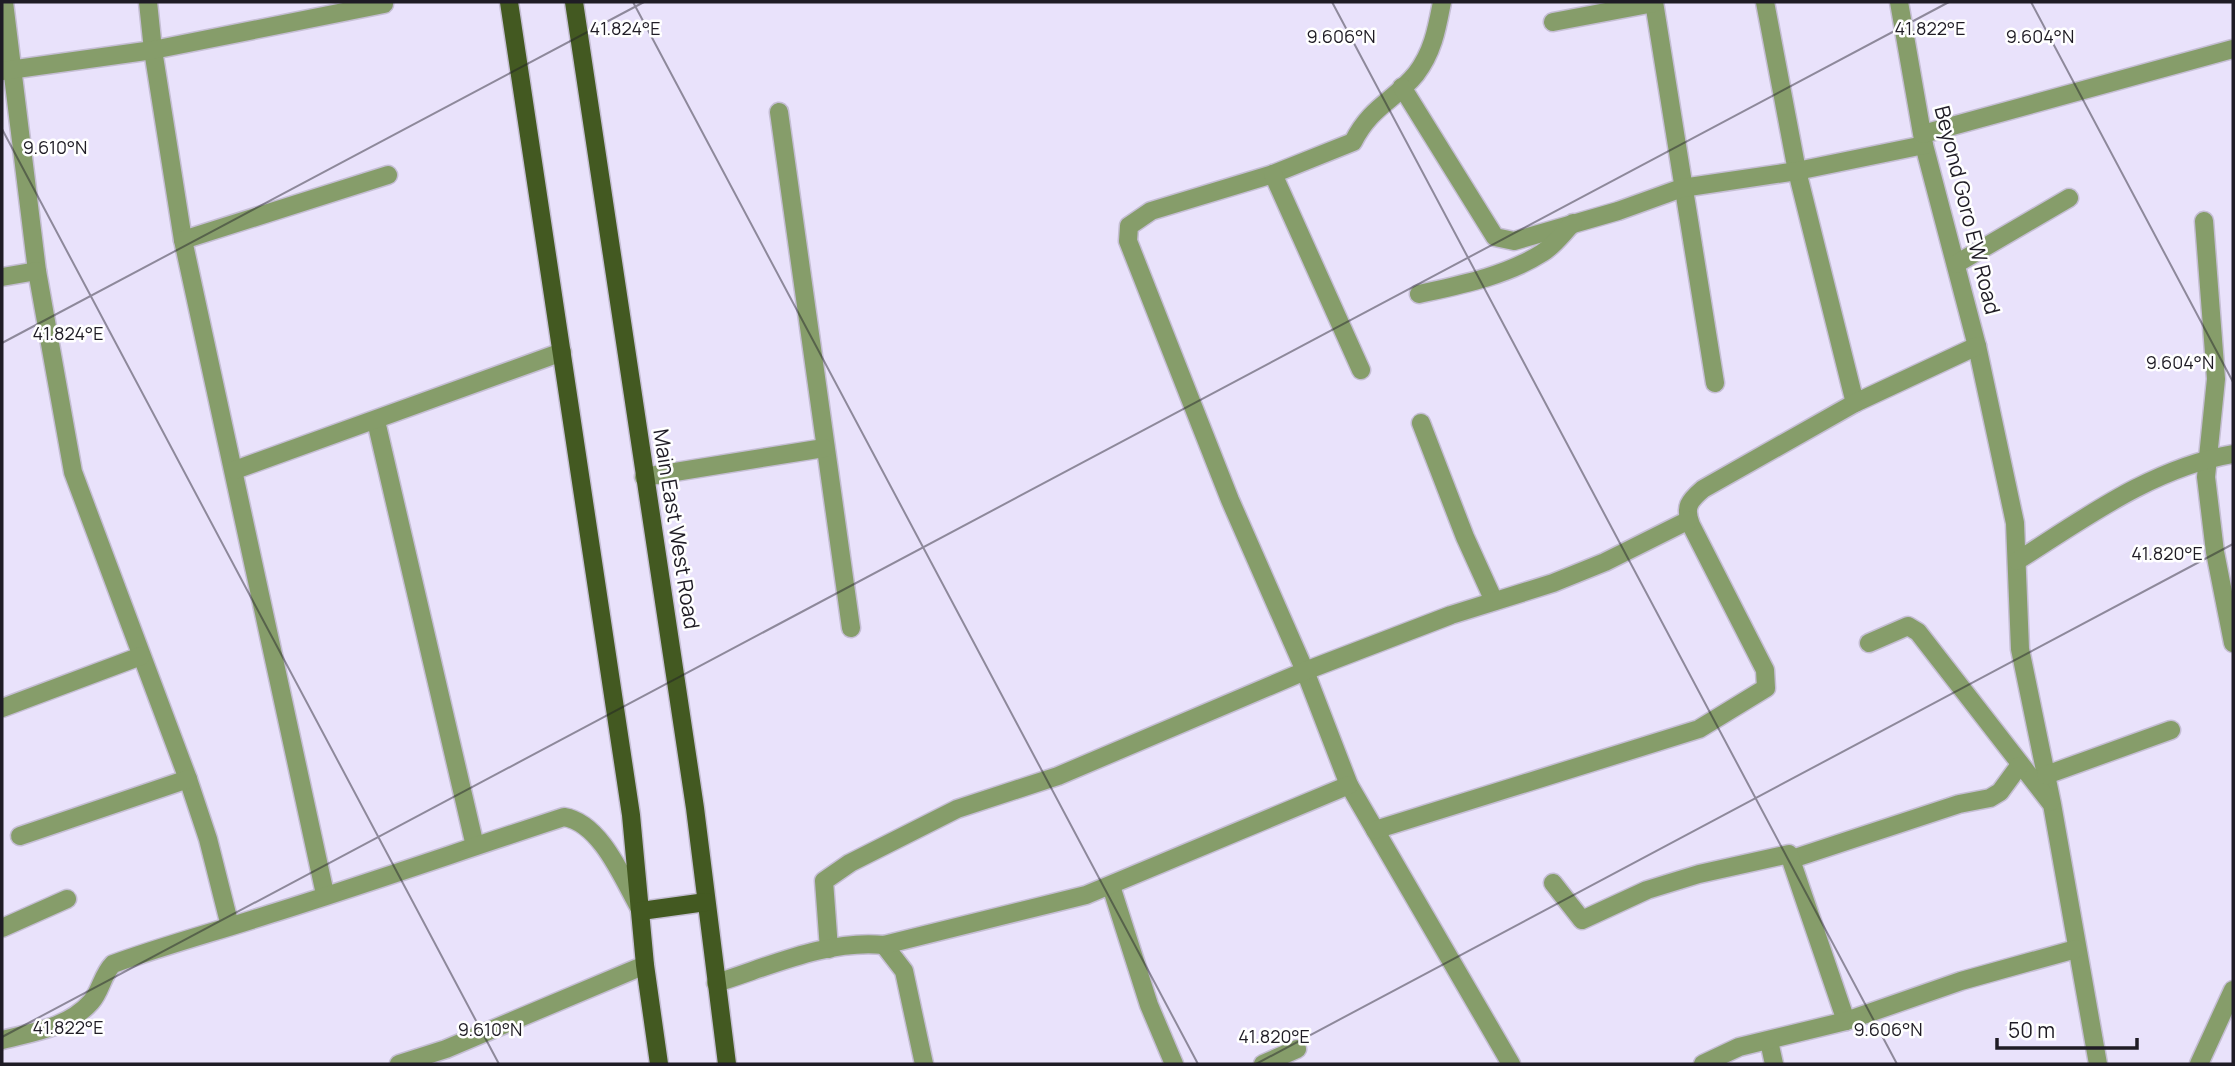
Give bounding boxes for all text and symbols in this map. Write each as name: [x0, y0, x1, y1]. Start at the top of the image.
text: 41.824°E: [590, 16, 660, 40]
text: 41.822°E: [1895, 16, 1965, 40]
text: 9.606°N: [1306, 24, 1376, 48]
text: 9.604°N: [2006, 24, 2074, 48]
street label: Beyond Goro EW Road: [1929, 103, 2007, 317]
text: 9.610°N: [23, 135, 87, 159]
text: 41.824°E: [33, 321, 103, 345]
text: 9.604°N: [2146, 350, 2214, 374]
street label: Main East West Road: [647, 427, 707, 631]
text: 41.820°E: [2131, 541, 2203, 565]
scale bar: [1997, 1006, 2137, 1050]
text: 41.822°E: [33, 1015, 103, 1039]
text: 50 m: [2008, 1016, 2055, 1044]
text: 9.610°N: [458, 1017, 522, 1041]
text: 9.606°N: [1853, 1017, 1923, 1041]
text: 41.820°E: [1238, 1024, 1310, 1048]

